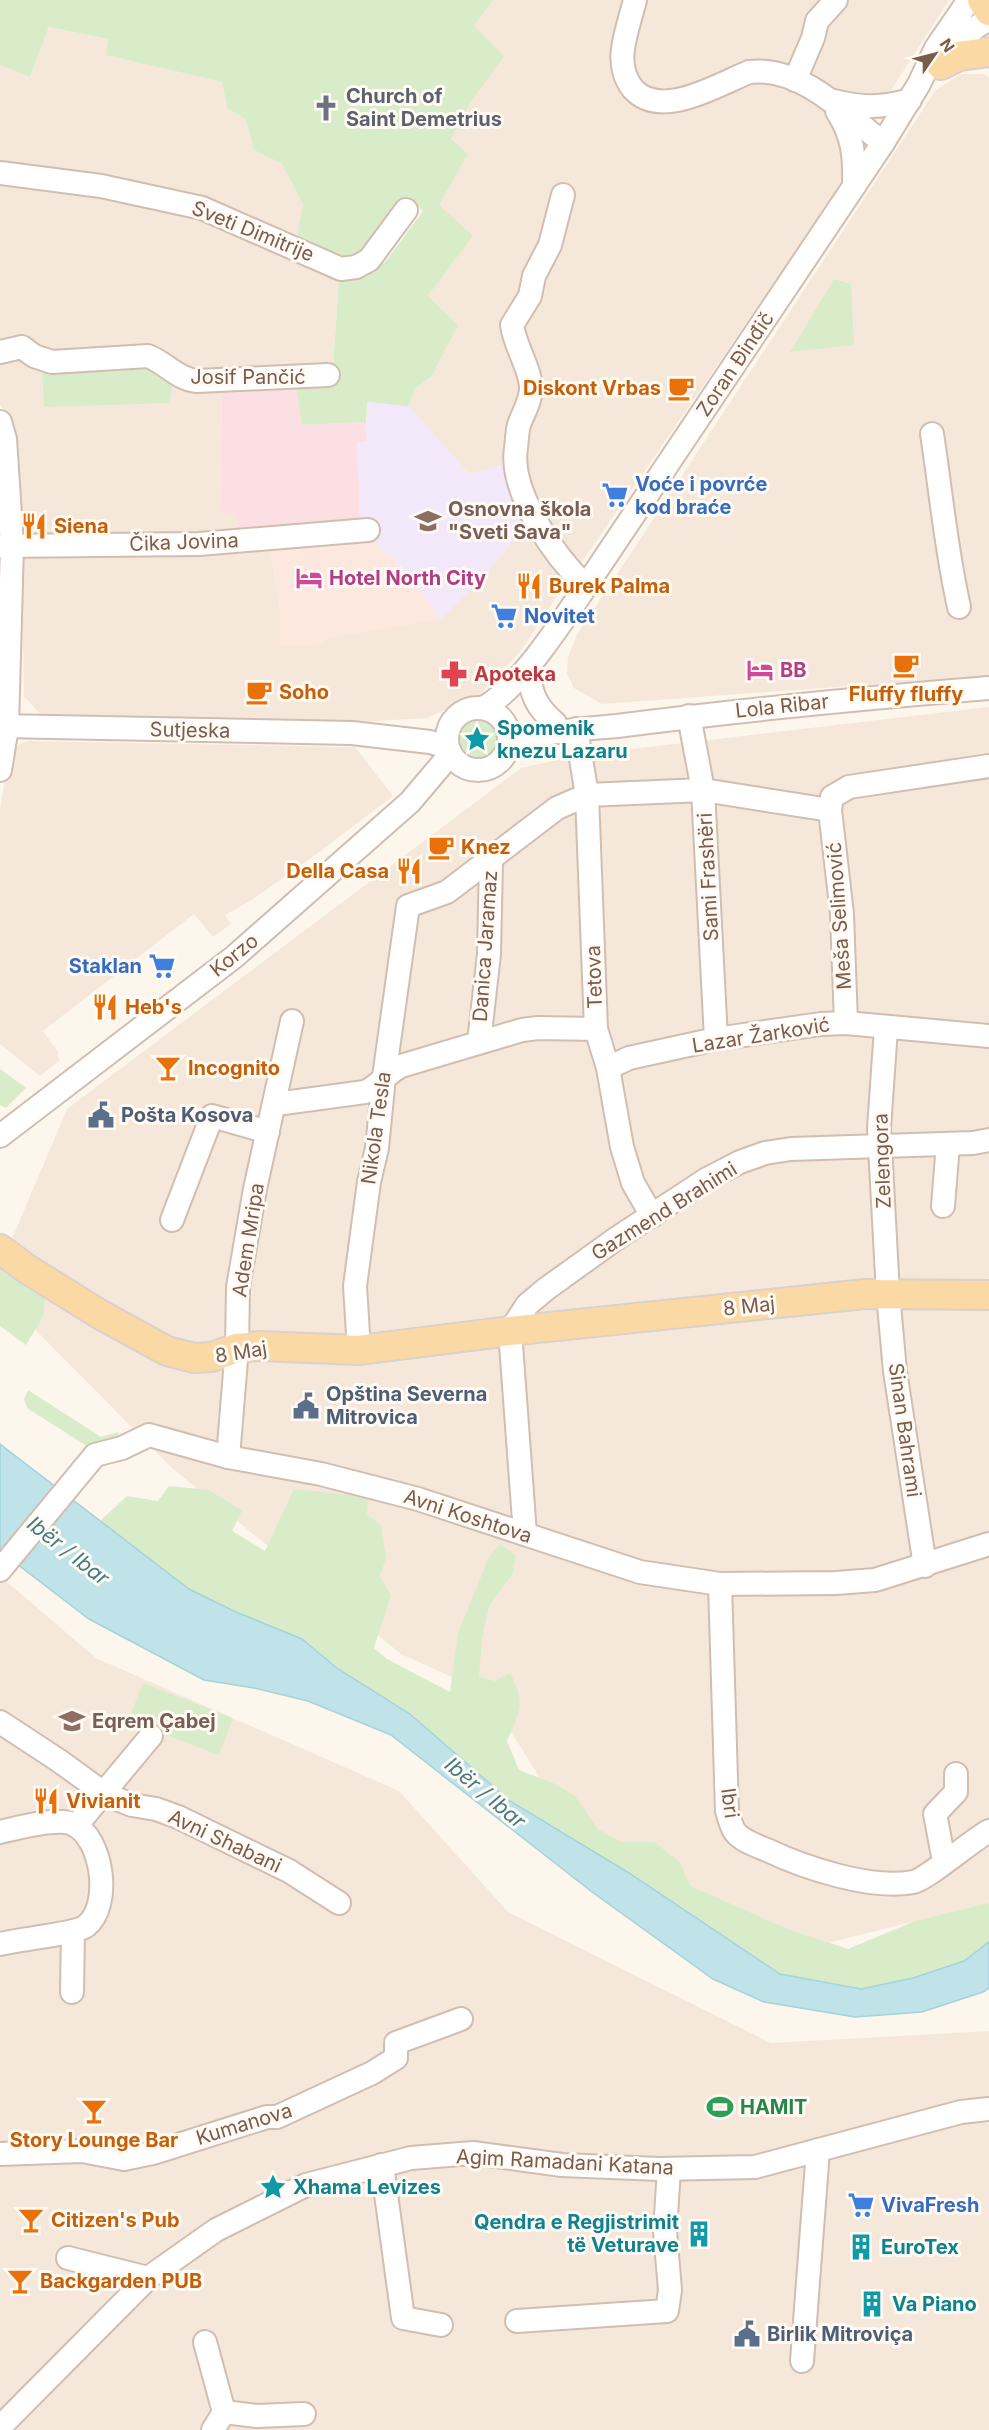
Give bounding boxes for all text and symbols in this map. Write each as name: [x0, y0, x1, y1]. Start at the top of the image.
north arrow: [905, 24, 965, 84]
text: N: [936, 35, 959, 56]
place label: Church of Saint Demetrius: [346, 84, 502, 131]
church icon: Church of Saint Demetrius: [311, 93, 341, 123]
street label: Sveti Dimitrije: [188, 196, 318, 266]
street label: Zoran Đinđič: [691, 307, 779, 421]
street label: Josif Pančić: [190, 365, 306, 389]
cafe icon: Diskont Vrbas: [666, 373, 696, 403]
place label: Diskont Vrbas: [523, 376, 661, 400]
place label: Voće i povrće kod braće: [635, 472, 767, 519]
supermarket icon: Voće i povrće kod braće: [600, 480, 630, 510]
place label: Osnovna škola "Sveti Sava": [448, 497, 591, 544]
school or university icon: Osnovna škola "Sveti Sava": [413, 506, 443, 536]
restaurant icon: Siena: [19, 511, 49, 541]
place label: Siena: [54, 514, 109, 538]
street label: Čika Jovina: [129, 528, 239, 556]
hotel icon: Hotel North City: [294, 563, 324, 593]
place label: Hotel North City: [329, 566, 486, 590]
restaurant icon: Burek Palma: [514, 571, 544, 601]
place label: Burek Palma: [549, 574, 670, 598]
supermarket icon: Novitet: [489, 601, 519, 631]
place label: Novitet: [524, 604, 595, 628]
cafe icon: Fluffy fluffy: [891, 650, 921, 680]
hotel icon: BB: [745, 655, 775, 685]
place label: BB: [780, 658, 806, 682]
pharmacy icon: Apoteka: [439, 659, 469, 689]
place label: Apoteka: [474, 662, 556, 686]
cafe icon: Soho: [244, 677, 274, 707]
place label: Soho: [279, 680, 329, 704]
place label: Fluffy fluffy: [849, 682, 963, 706]
street label: Lola Ribar: [734, 689, 830, 723]
place label: Spomenik knezu Lazaru: [497, 716, 628, 763]
street label: Sutjeska: [149, 717, 231, 743]
place icon: Spomenik knezu Lazaru: [462, 724, 492, 754]
street label: Sami Frashëri: [693, 812, 723, 942]
cafe icon: Knez: [426, 832, 456, 862]
place label: Knez: [461, 835, 511, 859]
street label: Meša Selimović: [822, 841, 856, 991]
restaurant icon: Della Casa: [394, 856, 424, 886]
place label: Della Casa: [286, 859, 389, 883]
street label: Danica Jaramaz: [468, 869, 502, 1023]
street label: Korzo: [205, 928, 263, 982]
street label: Tetova: [581, 945, 607, 1009]
supermarket icon: Staklan: [147, 951, 177, 981]
place label: Staklan: [69, 954, 142, 978]
restaurant icon: Heb's: [90, 992, 120, 1022]
place label: Heb's: [125, 995, 182, 1019]
street label: Lazar Žarković: [690, 1011, 832, 1058]
bar icon: Incognito: [153, 1053, 183, 1083]
place label: Incognito: [188, 1056, 280, 1080]
street label: Nikola Tesla: [356, 1070, 396, 1186]
public building icon: Pošta Kosova: [86, 1100, 116, 1130]
place label: Pošta Kosova: [121, 1103, 253, 1127]
street label: Zelengora: [868, 1113, 896, 1209]
street label: Gazmend Brahimi: [587, 1157, 741, 1265]
street label: Adem Mripa: [227, 1181, 269, 1299]
street label: 8 Maj: [722, 1291, 776, 1321]
street label: 8 Maj: [213, 1336, 269, 1368]
street label: Sinan Bahrami: [884, 1361, 926, 1499]
place label: Opština Severna Mitrovica: [326, 1382, 487, 1429]
public building icon: Opština Severna Mitrovica: [291, 1391, 321, 1421]
street label: Avni Koshtova: [401, 1484, 535, 1548]
water label: Ibër / Ibar: [22, 1511, 115, 1591]
school or university icon: Eqrem Çabej: [57, 1706, 87, 1736]
place label: Eqrem Çabej: [92, 1709, 216, 1733]
water label: Ibër / Ibar: [440, 1752, 531, 1834]
restaurant icon: Vivianit: [31, 1786, 61, 1816]
street label: Ibri: [716, 1786, 744, 1820]
place label: Vivianit: [66, 1789, 141, 1813]
street label: Avni Shabani: [165, 1804, 285, 1878]
sports icon: HAMIT: [705, 2092, 735, 2122]
place label: HAMIT: [740, 2095, 807, 2119]
bar icon: Story Lounge Bar: [79, 2096, 109, 2126]
street label: Kumanova: [193, 2098, 295, 2150]
place label: Story Lounge Bar: [10, 2128, 178, 2152]
street label: Agim Ramadani Katana: [455, 2144, 675, 2180]
place icon: Xhama Levizes: [258, 2172, 288, 2202]
place label: Xhama Levizes: [293, 2175, 441, 2199]
supermarket icon: VivaFresh: [846, 2190, 876, 2220]
place label: VivaFresh: [881, 2193, 979, 2217]
bar icon: Citizen's Pub: [16, 2205, 46, 2235]
place label: Citizen's Pub: [51, 2208, 180, 2232]
place label: Qendra e Regjistrimit të Veturave: [474, 2210, 679, 2257]
building icon: Qendra e Regjistrimit të Veturave: [684, 2219, 714, 2249]
building icon: EuroTex: [846, 2232, 876, 2262]
place label: EuroTex: [881, 2235, 959, 2259]
bar icon: Backgarden PUB: [5, 2266, 35, 2296]
place label: Backgarden PUB: [40, 2269, 202, 2293]
building icon: Va Piano: [857, 2289, 887, 2319]
place label: Va Piano: [892, 2292, 977, 2316]
public building icon: Birlik Mitroviça: [732, 2319, 762, 2349]
place label: Birlik Mitroviça: [767, 2322, 913, 2346]

